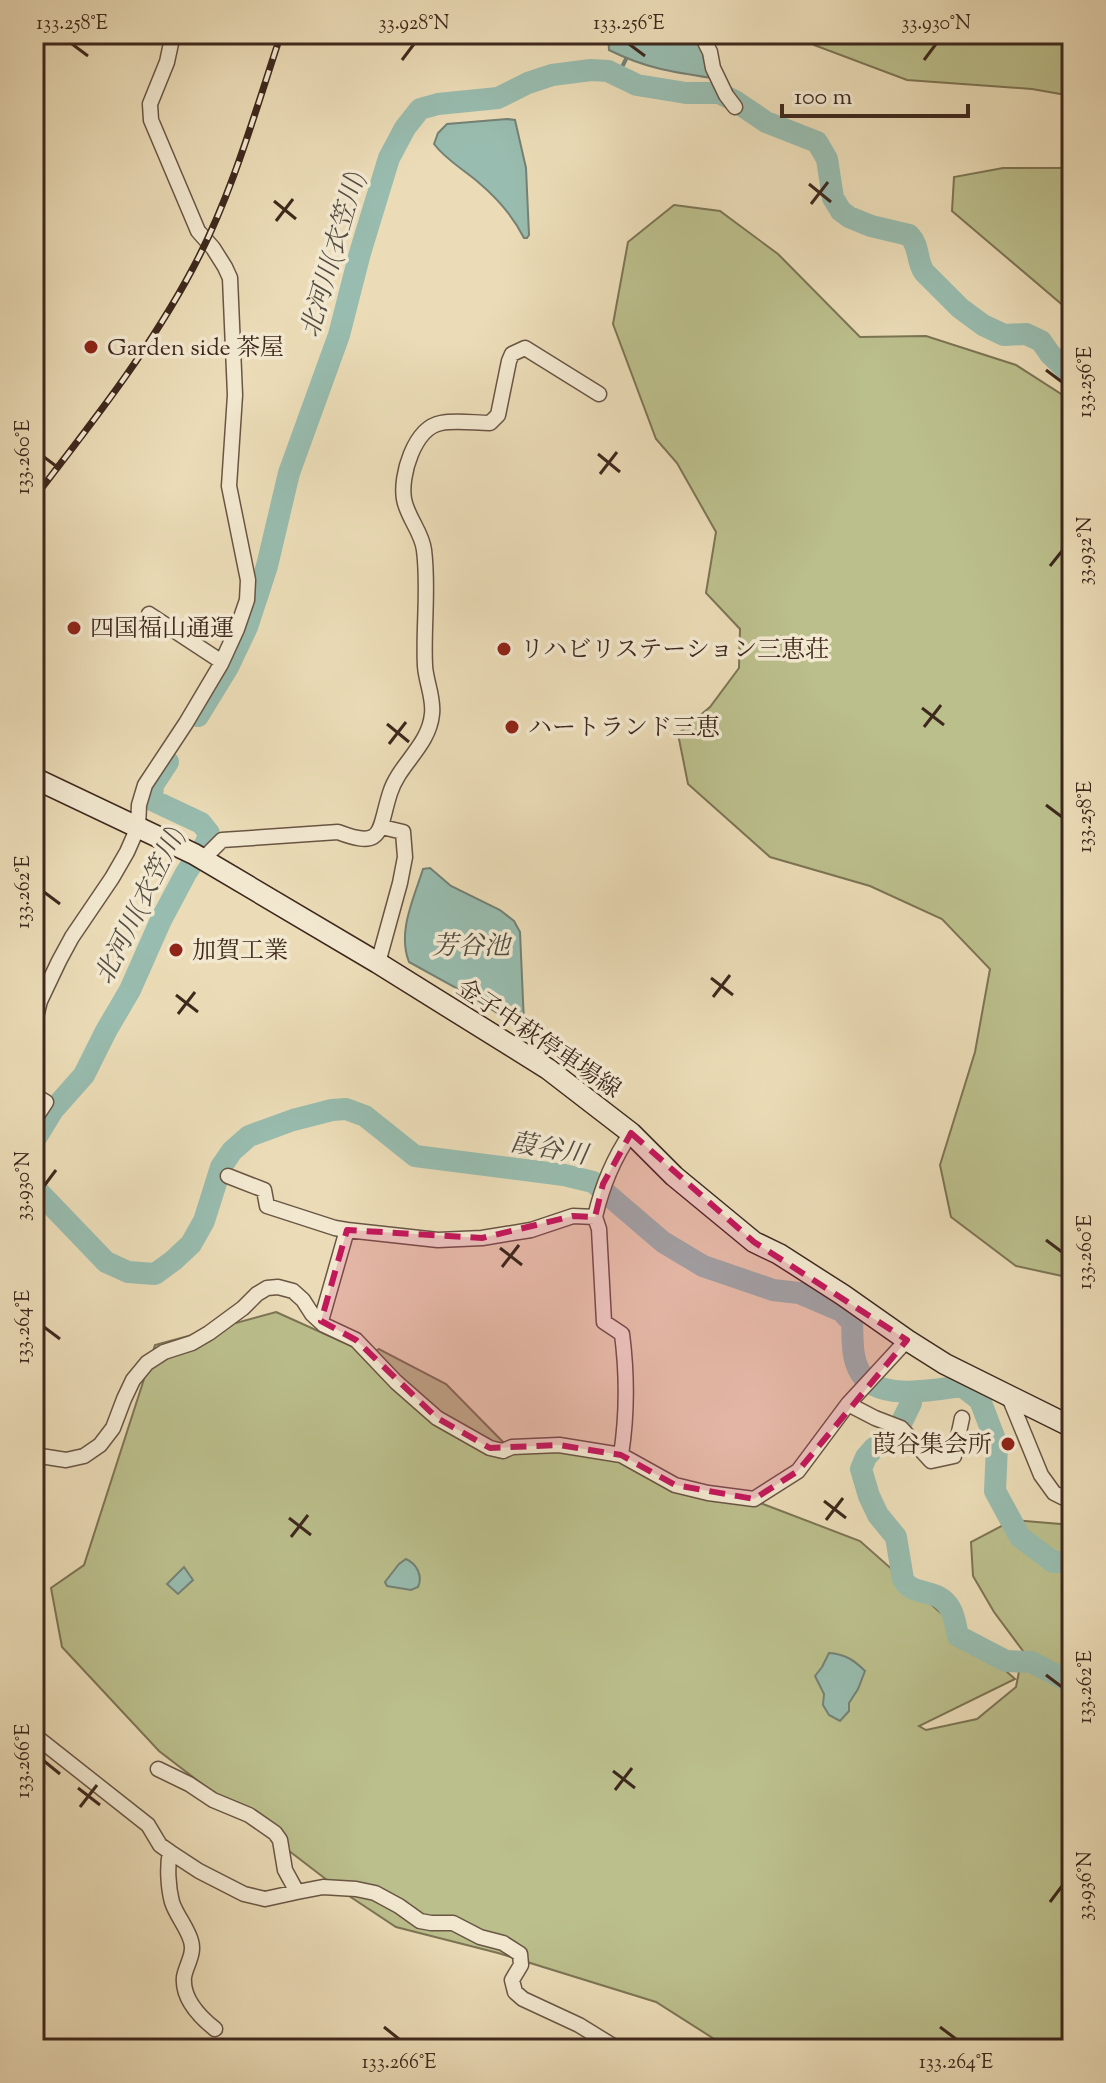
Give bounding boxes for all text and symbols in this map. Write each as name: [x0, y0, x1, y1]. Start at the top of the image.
text: 133.258°E: [36, 10, 108, 39]
text: 33.928°N: [378, 10, 450, 39]
text: 133.256°E: [593, 10, 665, 39]
text: 33.930°N: [901, 10, 971, 39]
scale bar: [782, 68, 968, 118]
text: 100 m: [794, 81, 852, 115]
water label: 北河川(衣笠川): [293, 167, 376, 342]
place label: Garden side 茶屋: [107, 332, 284, 366]
marker: Garden side 茶屋: [82, 338, 100, 356]
text: 133.256°E: [1072, 346, 1101, 418]
text: 133.260°E: [10, 420, 39, 494]
text: 33.932°N: [1072, 517, 1101, 585]
place label: 四国福山通運: [90, 613, 234, 647]
marker: 四国福山通運: [65, 619, 83, 637]
place label: リハビリステーション三恵荘: [520, 634, 829, 668]
marker: リハビリステーション三恵荘: [495, 640, 513, 658]
place label: ハートランド三恵: [528, 712, 720, 746]
marker: ハートランド三恵: [503, 718, 521, 736]
text: 133.258°E: [1072, 781, 1101, 853]
water label: 北河川(衣笠川): [87, 821, 195, 991]
text: 133.262°E: [10, 855, 39, 929]
water label: 芳谷池: [432, 929, 513, 966]
place label: 加賀工業: [192, 935, 288, 969]
marker: 加賀工業: [167, 941, 185, 959]
street label: 金子中萩停車場線: [449, 972, 627, 1107]
water label: 葭谷川: [507, 1125, 593, 1176]
text: 33.930°N: [10, 1151, 39, 1221]
text: 133.260°E: [1072, 1215, 1101, 1289]
text: 133.264°E: [10, 1290, 39, 1364]
place label: 葭谷集会所: [872, 1429, 992, 1463]
marker: 葭谷集会所: [999, 1435, 1017, 1453]
text: 133.262°E: [1072, 1650, 1101, 1724]
text: 133.266°E: [10, 1724, 39, 1798]
text: 33.936°N: [1072, 1851, 1101, 1921]
text: 133.266°E: [362, 2049, 436, 2078]
text: 133.264°E: [919, 2049, 993, 2078]

